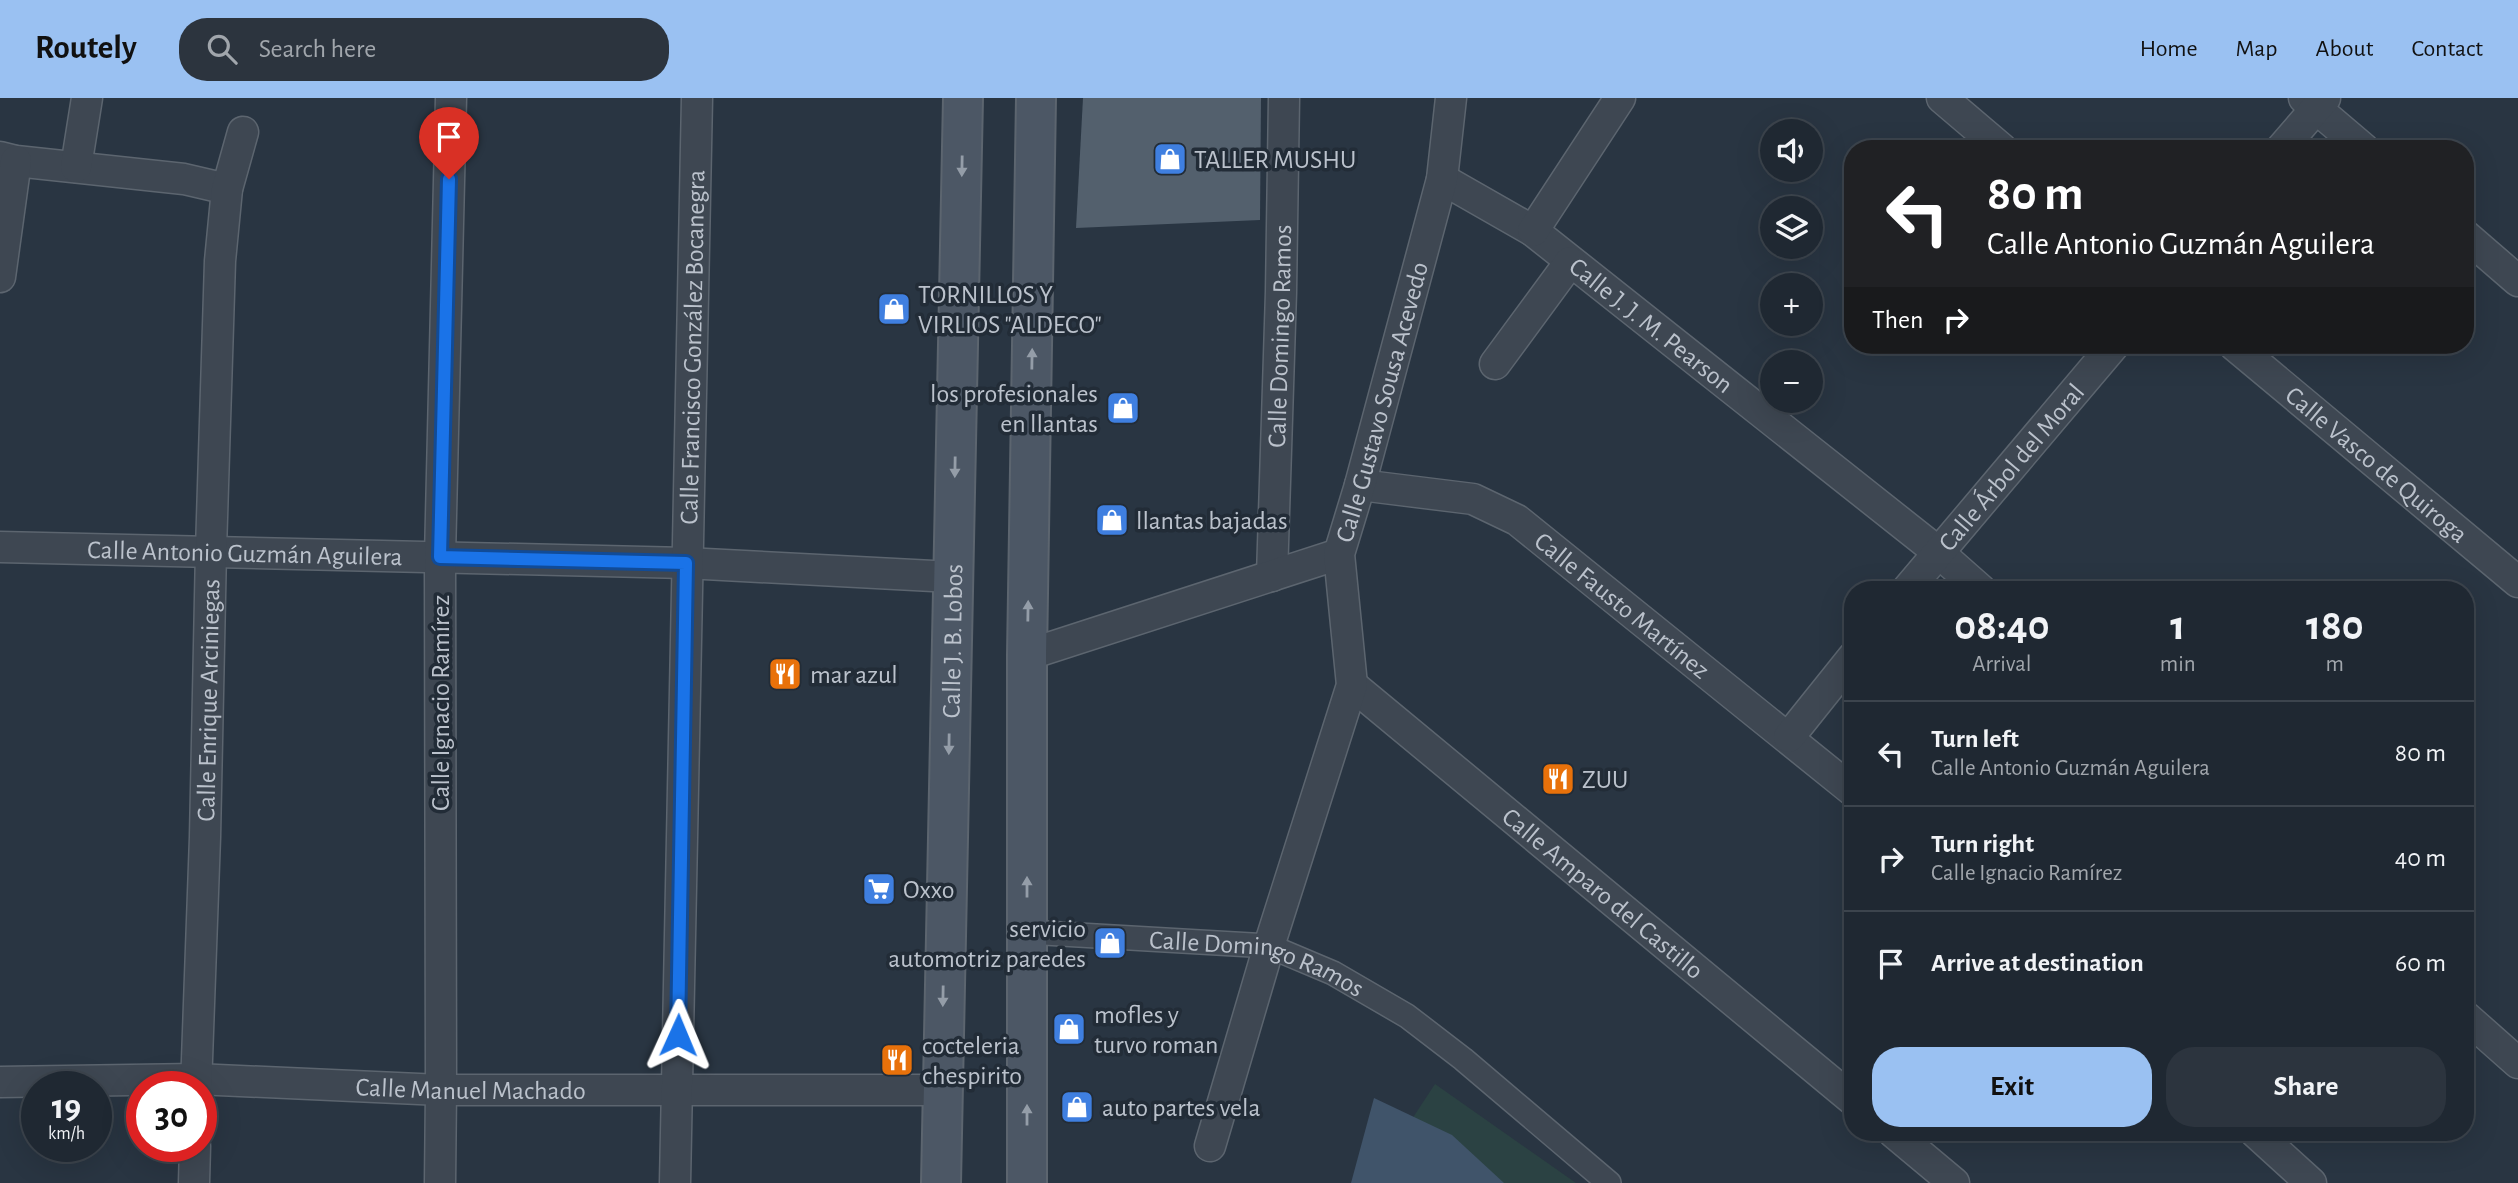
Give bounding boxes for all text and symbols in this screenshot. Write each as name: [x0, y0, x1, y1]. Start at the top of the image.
search box: [179, 18, 669, 81]
icon: search: [203, 30, 241, 68]
text: Routely: [35, 32, 137, 65]
text: Search here: [259, 36, 376, 62]
text: Home: [2140, 37, 2198, 61]
text: Map: [2236, 37, 2278, 61]
text: About: [2316, 37, 2373, 61]
text: Contact: [2411, 37, 2483, 61]
pin: [419, 107, 479, 179]
icon: arrive: [430, 118, 468, 156]
map controls: [1760, 119, 1823, 413]
button: sound: [1760, 119, 1823, 182]
shop icon: TALLER MUSHU: [1151, 140, 1189, 178]
place label: TALLER MUSHU: [1194, 147, 1356, 173]
one-way arrow: [956, 155, 967, 177]
icon: left: [1872, 168, 1963, 259]
street label: Calle Francisco González Bocanegra: [676, 170, 710, 525]
text: 80 m: [1987, 170, 2084, 219]
button: layers: [1760, 196, 1823, 259]
street label: Calle Domingo Ramos: [1264, 224, 1296, 448]
text: Calle Antonio Guzmán Aguilera: [1987, 228, 2375, 260]
street label: Calle J. J. M. Pearson: [1564, 253, 1738, 398]
street label: Calle Gustavo Sousa Acevedo: [1331, 259, 1433, 546]
button: +: [1760, 273, 1823, 336]
place label: TORNILLOS Y VIRLIOS "ALDECO": [918, 282, 1102, 338]
shop icon: TORNILLOS Y VIRLIOS "ALDECO": [875, 290, 913, 328]
icon: right: [1937, 301, 1975, 339]
text: Then: [1872, 307, 1923, 333]
one-way arrow: [1026, 348, 1037, 370]
button: −: [1760, 350, 1823, 413]
street label: Calle Árbol del Moral: [1934, 379, 2089, 556]
place label: los profesionales en llantas: [930, 381, 1098, 437]
street label: Calle Vasco de Quiroga: [2280, 382, 2472, 548]
shop icon: los profesionales en llantas: [1104, 389, 1142, 427]
one-way arrow: [949, 456, 961, 478]
shop icon: llantas bajadas: [1093, 501, 1131, 539]
place label: llantas bajadas: [1136, 508, 1288, 534]
street label: Calle Fausto Martínez: [1529, 528, 1714, 684]
street label: Calle Antonio Guzmán Aguilera: [87, 537, 403, 570]
street label: Calle J. B. Lobos: [938, 564, 968, 719]
street label: Calle Enrique Arciniegas: [193, 579, 224, 822]
street label: Calle Ignacio Ramírez: [428, 595, 454, 811]
one-way arrow: [1022, 600, 1034, 622]
text: 08:40: [1954, 605, 2050, 647]
text: 1: [2170, 605, 2185, 647]
text: 180: [2306, 605, 2364, 647]
text: Arrival: [1972, 653, 2031, 676]
text: min: [2160, 653, 2196, 676]
text: m: [2326, 653, 2344, 676]
restaurant icon: mar azul: [766, 655, 804, 693]
place label: mar azul: [810, 662, 898, 688]
text: Turn left: [1931, 726, 2019, 752]
one-way arrow: [943, 733, 955, 755]
icon: left: [1872, 735, 1910, 773]
text: 80 m: [2395, 740, 2446, 766]
text: Calle Antonio Guzmán Aguilera: [1931, 757, 2210, 780]
restaurant icon: ZUU: [1539, 760, 1577, 798]
place label: ZUU: [1582, 767, 1628, 793]
street label: Calle Amparo del Castillo: [1497, 803, 1708, 984]
text: Turn right: [1931, 831, 2034, 857]
icon: right: [1872, 840, 1910, 878]
text: 40 m: [2395, 845, 2446, 871]
text: Calle Ignacio Ramírez: [1931, 862, 2122, 885]
supermarket icon: Oxxo: [860, 870, 898, 908]
one-way arrow: [1021, 876, 1033, 898]
place label: Oxxo: [903, 877, 954, 903]
place label: servicio automotriz paredes: [888, 916, 1086, 972]
shop icon: servicio automotriz paredes: [1091, 924, 1129, 962]
street label: Calle Domingo Ramos: [1148, 927, 1368, 1002]
icon: arrive: [1872, 945, 1910, 983]
text: Arrive at destination: [1931, 950, 2144, 976]
text: 60 m: [2395, 950, 2446, 976]
one-way arrow: [938, 985, 949, 1007]
position arrow: [641, 998, 715, 1072]
place label: mofles y turvo roman: [1094, 1002, 1219, 1058]
shop icon: mofles y turvo roman: [1050, 1010, 1088, 1048]
place label: cocteleria chespirito: [922, 1033, 1022, 1089]
restaurant icon: cocteleria chespirito: [878, 1041, 916, 1079]
button: Exit: [1872, 1047, 2152, 1127]
button: Share: [2166, 1047, 2446, 1127]
speed limit sign: 30: [126, 1071, 217, 1162]
street label: Calle Manuel Machado: [355, 1074, 586, 1104]
shop icon: auto partes vela: [1058, 1088, 1096, 1126]
text: 19: [52, 1090, 81, 1125]
place label: auto partes vela: [1102, 1095, 1261, 1121]
one-way arrow: [1021, 1104, 1033, 1126]
text: km/h: [48, 1125, 85, 1143]

